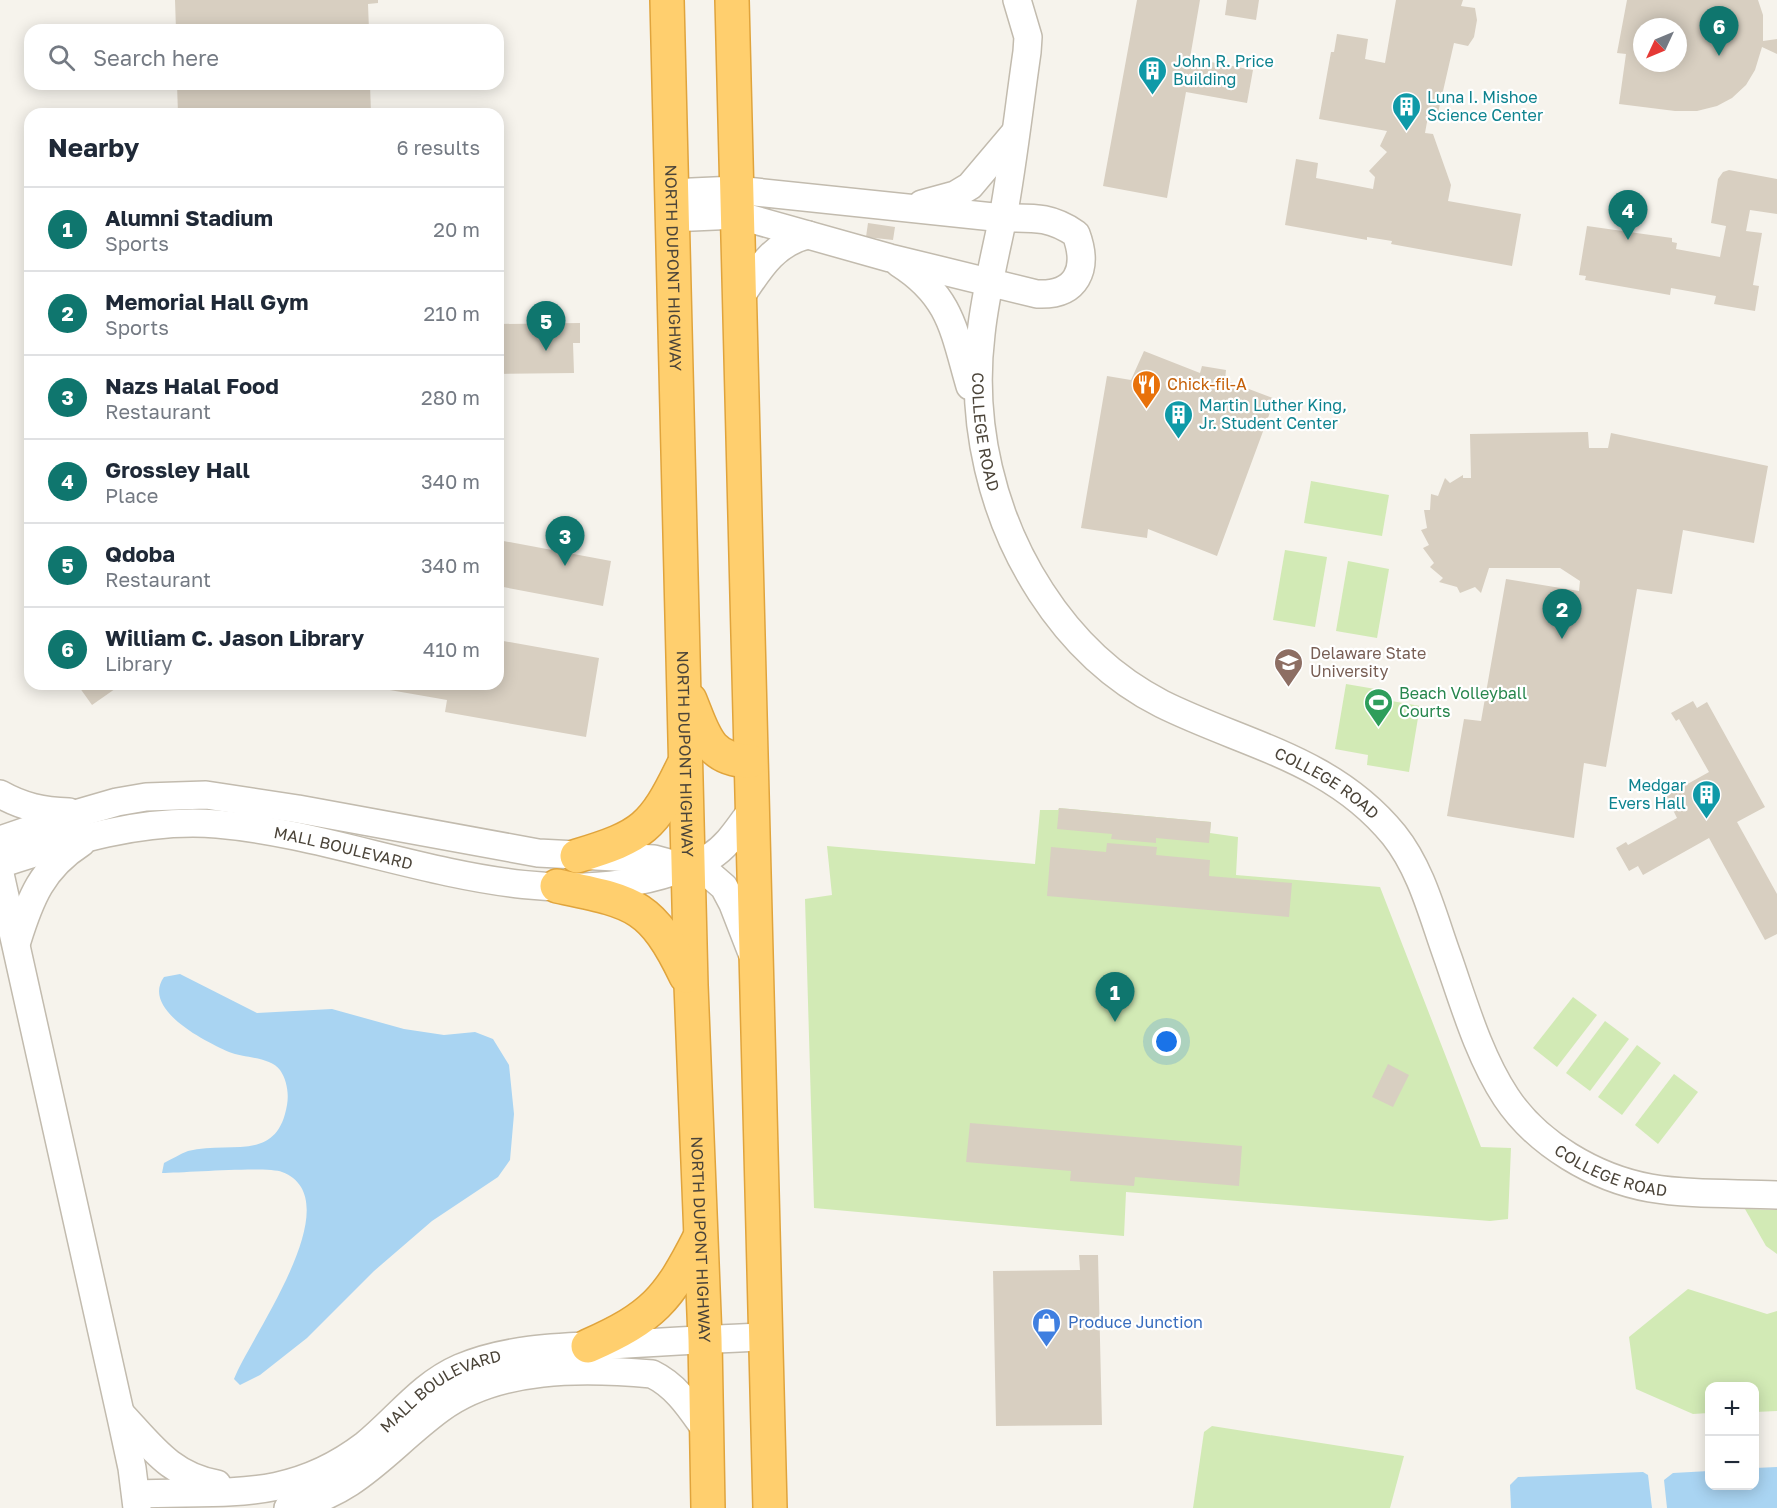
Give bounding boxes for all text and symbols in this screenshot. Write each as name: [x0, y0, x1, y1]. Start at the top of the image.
pin: 6: [1700, 7, 1738, 56]
north arrow: [1633, 18, 1687, 72]
search box: [24, 24, 504, 90]
icon: search: [45, 41, 78, 74]
text: Search here: [93, 44, 219, 71]
place label: John R. Price Building: [1173, 51, 1274, 89]
building icon: John R. Price Building: [1136, 54, 1168, 96]
place label: Luna I. Mishoe Science Center: [1427, 87, 1543, 125]
building icon: Luna I. Mishoe Science Center: [1390, 90, 1422, 132]
text: Nearby: [48, 132, 139, 163]
text: 6 results: [396, 135, 480, 159]
street label: NORTH DUPONT HIGHWAY: [661, 164, 686, 372]
pin: 4: [1608, 190, 1648, 240]
text: Alumni Stadium: [105, 204, 273, 231]
text: 1: [62, 217, 73, 241]
text: 20 m: [433, 217, 480, 241]
text: Sports: [105, 231, 169, 255]
text: Memorial Hall Gym: [105, 288, 309, 315]
text: 2: [61, 301, 74, 325]
text: 210 m: [424, 301, 480, 325]
pin: 5: [526, 302, 566, 351]
text: Sports: [105, 315, 169, 339]
restaurant icon: Chick-fil-A: [1130, 368, 1162, 410]
text: Nazs Halal Food: [105, 372, 279, 399]
street label: COLLEGE ROAD: [968, 372, 1004, 494]
place label: Chick-fil-A: [1167, 374, 1247, 394]
text: 3: [61, 385, 74, 409]
text: 280 m: [421, 385, 480, 409]
place label: Martin Luther King, Jr. Student Center: [1199, 395, 1347, 433]
building icon: Martin Luther King, Jr. Student Center: [1162, 398, 1194, 440]
text: Restaurant: [105, 399, 211, 423]
text: Grossley Hall: [105, 456, 250, 483]
text: 4: [61, 469, 74, 493]
text: 340 m: [421, 469, 480, 493]
text: Place: [105, 483, 158, 507]
pin: 3: [546, 516, 584, 566]
text: Qdoba: [105, 540, 175, 567]
text: 5: [61, 553, 74, 577]
text: 340 m: [421, 553, 480, 577]
text: Restaurant: [105, 567, 211, 591]
pin: 2: [1542, 590, 1582, 639]
text: William C. Jason Library: [105, 624, 364, 651]
text: 6: [61, 637, 74, 661]
text: 410 m: [423, 637, 480, 661]
place label: Delaware State University: [1310, 643, 1426, 681]
school or university icon: Delaware State University: [1273, 646, 1305, 688]
street label: NORTH DUPONT HIGHWAY: [673, 650, 698, 858]
text: Library: [105, 651, 173, 675]
place label: Beach Volleyball Courts: [1399, 683, 1527, 721]
sports icon: Beach Volleyball Courts: [1362, 686, 1394, 728]
street label: COLLEGE ROAD: [1272, 743, 1383, 823]
place label: Medgar Evers Hall: [1608, 775, 1686, 813]
building icon: Medgar Evers Hall: [1691, 778, 1723, 820]
street label: MALL BOULEVARD: [272, 822, 415, 874]
pin: 1: [1096, 972, 1134, 1022]
your location: [1152, 1027, 1181, 1056]
street label: NORTH DUPONT HIGHWAY: [687, 1136, 715, 1344]
street label: COLLEGE ROAD: [1551, 1140, 1668, 1200]
shop icon: Produce Junction: [1031, 1306, 1063, 1348]
place label: Produce Junction: [1068, 1312, 1203, 1332]
street label: MALL BOULEVARD: [376, 1345, 503, 1437]
map controls: [1705, 1382, 1759, 1490]
button: +: [1705, 1382, 1759, 1436]
button: −: [1705, 1436, 1759, 1490]

